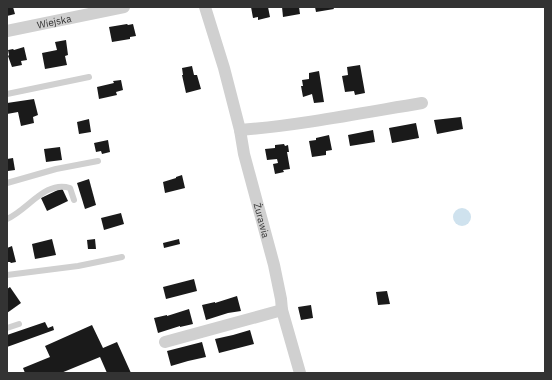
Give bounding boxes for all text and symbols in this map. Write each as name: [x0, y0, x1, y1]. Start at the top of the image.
street label: Wiejska: [36, 11, 73, 31]
street label: Żurawia: [251, 201, 273, 240]

